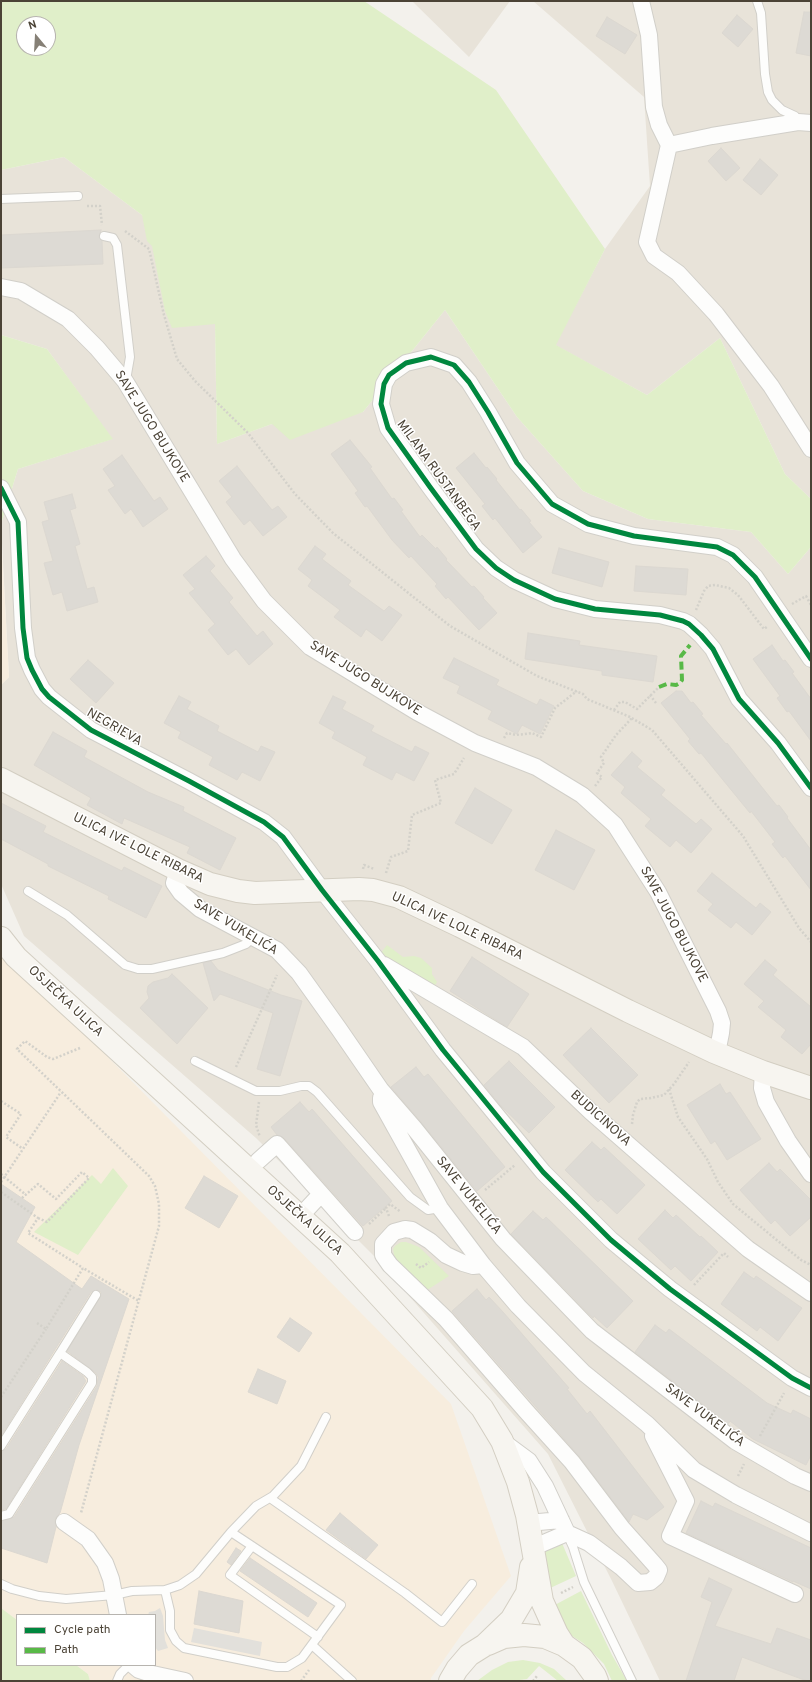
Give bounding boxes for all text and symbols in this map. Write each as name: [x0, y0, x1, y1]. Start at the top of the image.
north arrow: [16, 16, 56, 56]
text: N: [27, 18, 39, 33]
street label: SAVE JUGO BUJKOVE: [110, 368, 192, 486]
street label: MILANA RUSTANBEGA: [393, 418, 483, 534]
street label: SAVE JUGO BUJKOVE: [306, 638, 424, 720]
street label: NEGRIEVA: [83, 706, 145, 750]
street label: ULICA IVE LOLE RIBARA: [70, 811, 206, 887]
street label: SAVE JUGO BUJKOVE: [636, 864, 710, 986]
street label: ULICA IVE LOLE RIBARA: [389, 890, 525, 964]
street label: SAVE VUKELIĆA: [190, 897, 280, 959]
street label: OSJEČKA ULICA: [24, 963, 106, 1041]
street label: BUDICINOVA: [567, 1088, 633, 1150]
street label: SAVE VUKELIĆA: [432, 1154, 504, 1238]
street label: OSJEČKA ULICA: [263, 1183, 345, 1259]
street label: SAVE VUKELIĆA: [661, 1381, 747, 1451]
legend: [16, 1614, 156, 1666]
text: Cycle path: [54, 1622, 111, 1638]
text: Path: [54, 1642, 79, 1658]

